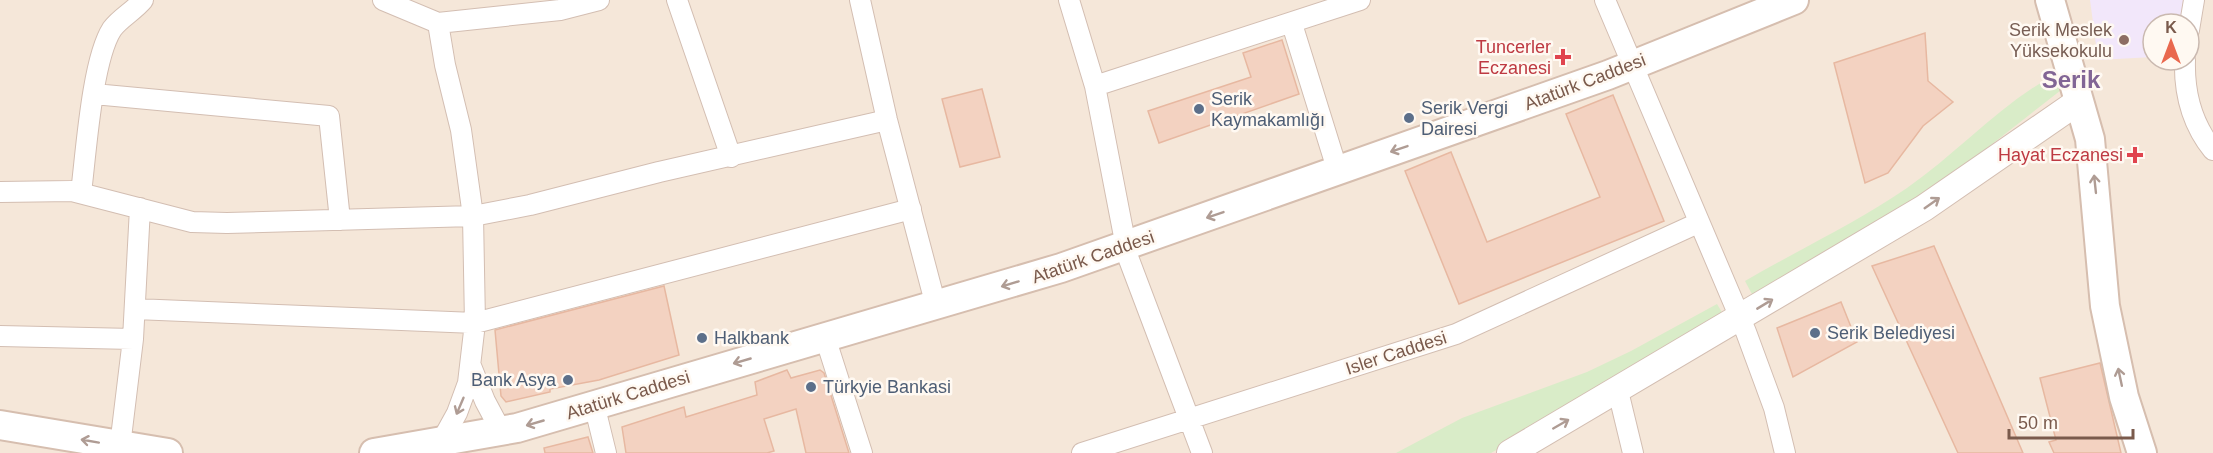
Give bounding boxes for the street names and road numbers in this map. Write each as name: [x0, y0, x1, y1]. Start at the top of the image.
street label: Atatürk Caddesi: [1522, 50, 1648, 114]
street label: Atatürk Caddesi: [1029, 227, 1157, 287]
street label: Isler Caddesi: [1343, 327, 1449, 379]
street label: Atatürk Caddesi: [564, 367, 692, 423]

